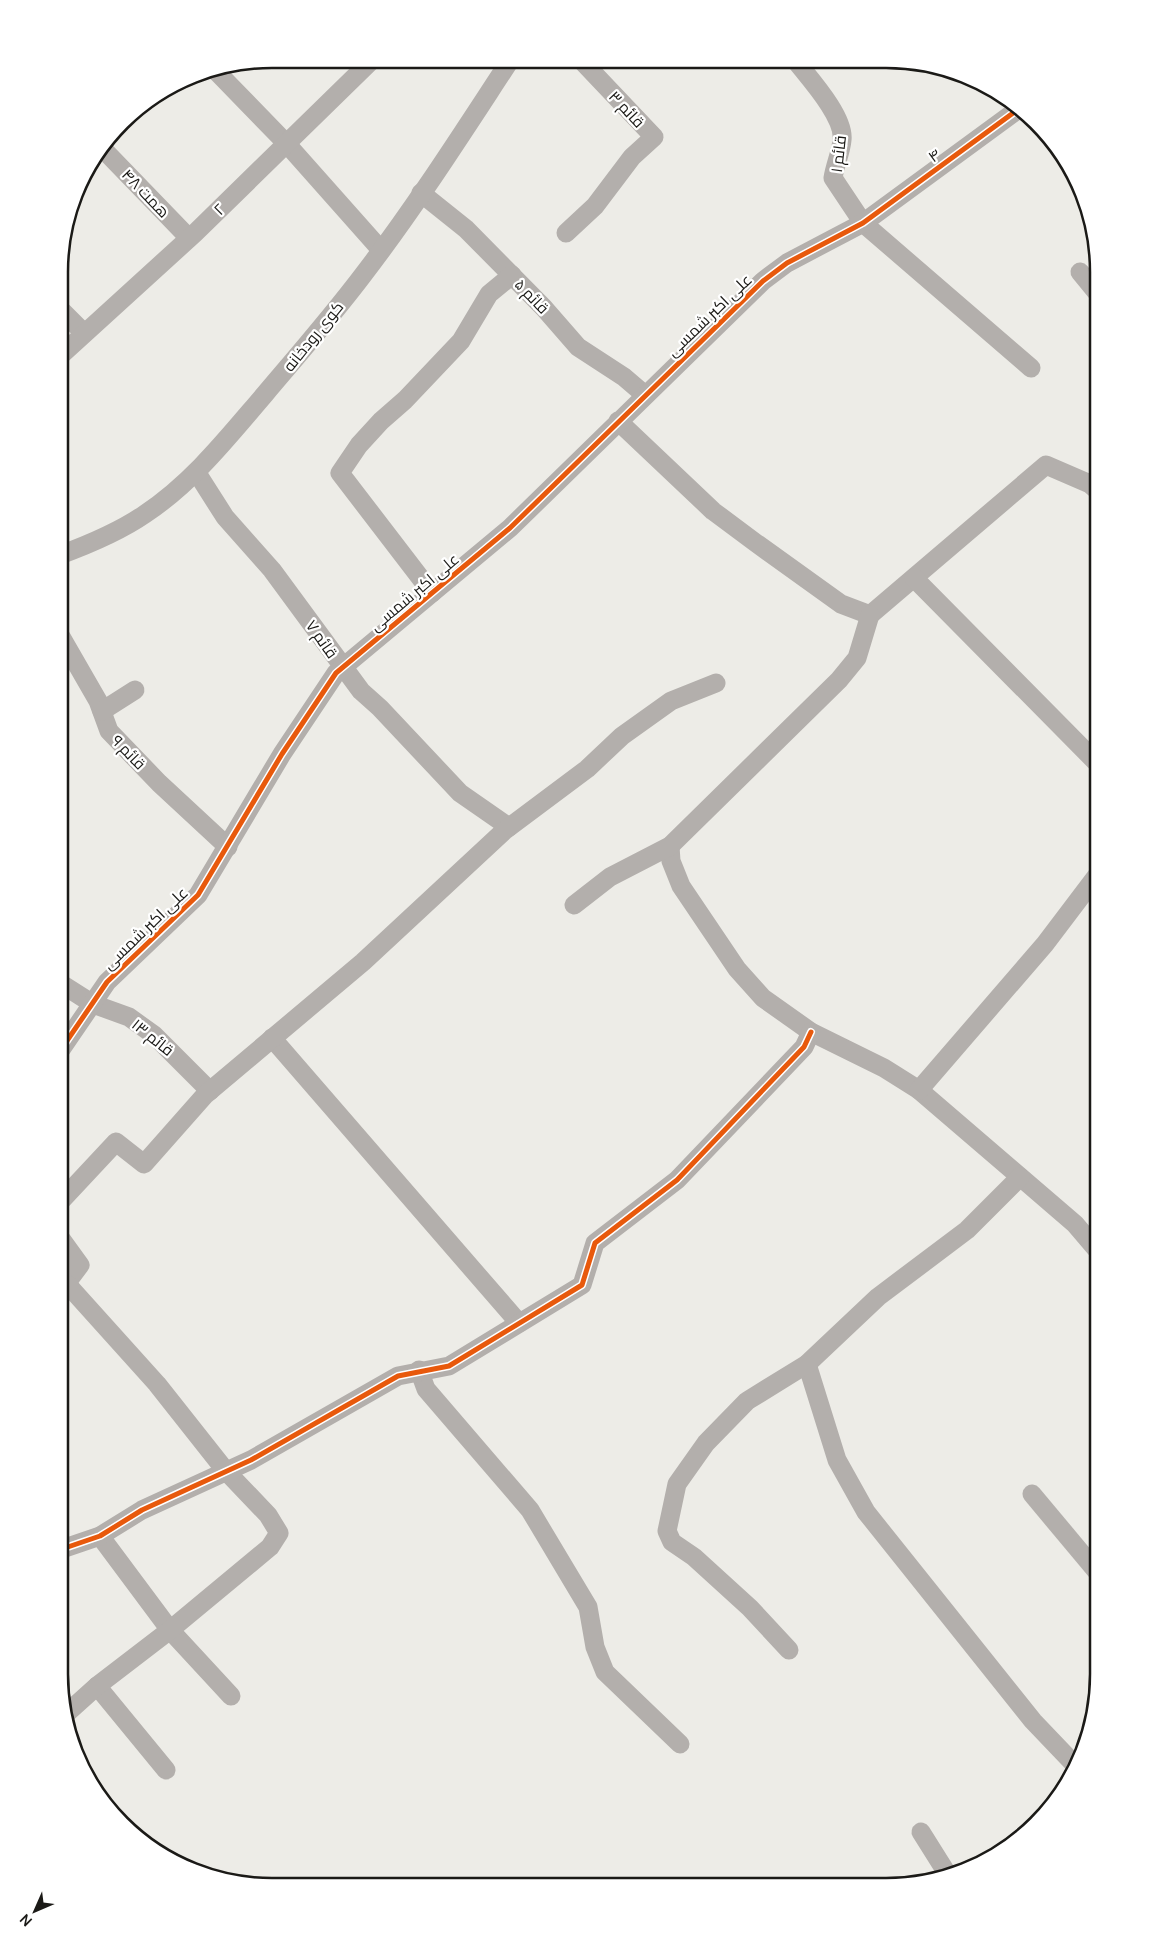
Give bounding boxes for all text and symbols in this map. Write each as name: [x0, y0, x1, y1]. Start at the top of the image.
street label: قائم ۳: [603, 86, 650, 133]
street label: قائم ۱: [825, 134, 852, 174]
street label: ۴: [923, 143, 945, 167]
street label: همت ۴۸: [117, 164, 175, 222]
street label: ۲: [208, 198, 230, 220]
street label: علی اکبر شمسی: [662, 269, 756, 361]
street label: قائم ۵: [509, 274, 554, 319]
street label: کوی رودخانه: [278, 296, 348, 376]
street label: علی اکبر شمسی: [365, 548, 463, 636]
street label: قائم ۷: [300, 615, 343, 663]
street label: قائم ۹: [106, 730, 151, 775]
street label: علی اکبر شمسی: [98, 882, 192, 974]
street label: قائم ۱۳: [127, 1013, 179, 1061]
north arrow: [10, 1886, 60, 1936]
text: N: [15, 1910, 36, 1931]

